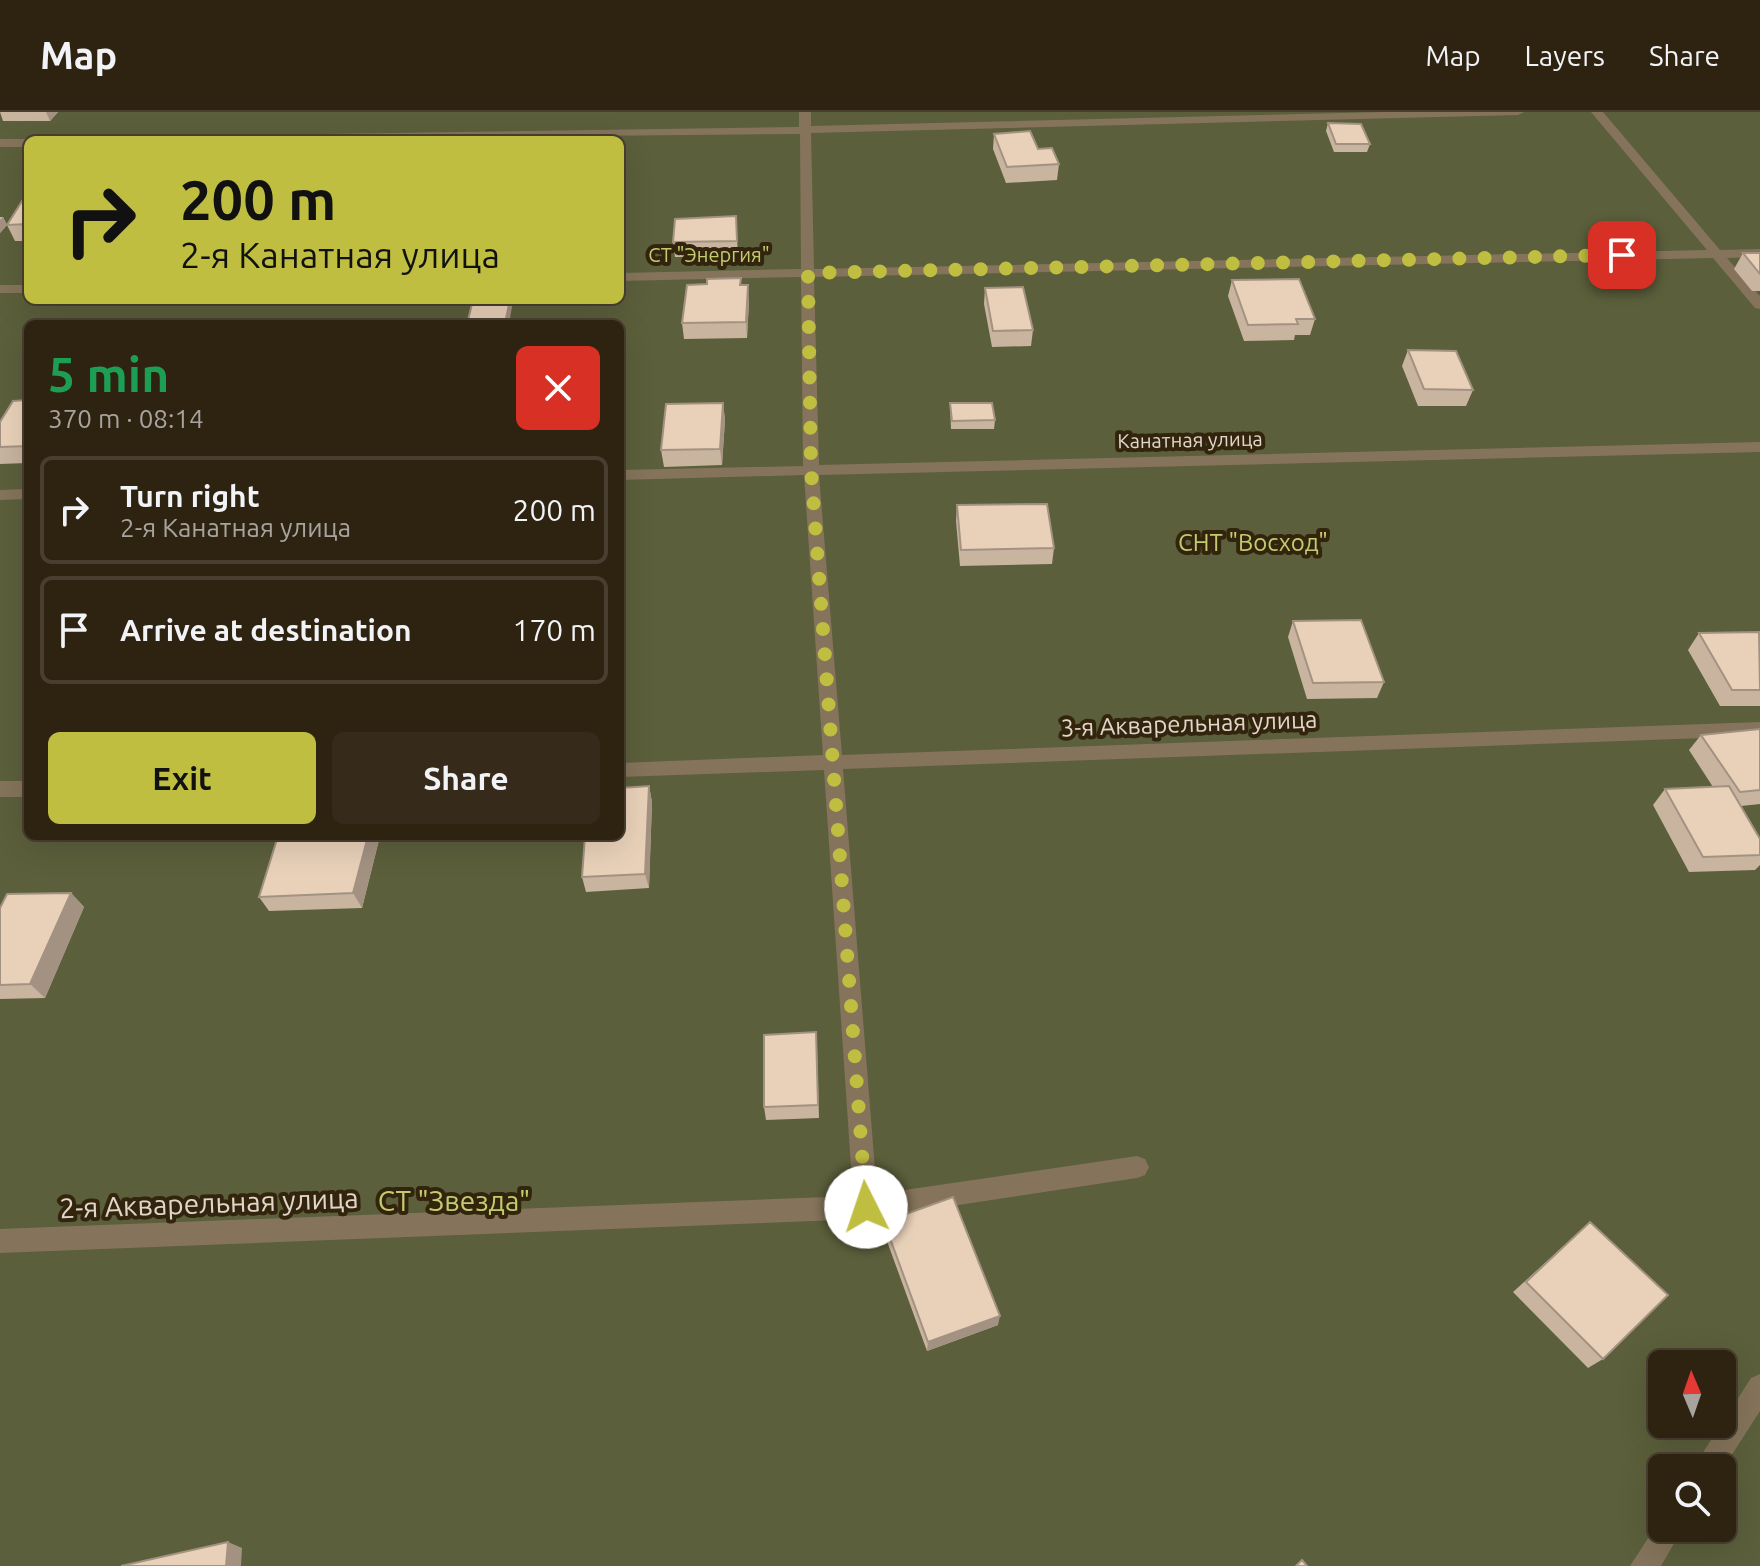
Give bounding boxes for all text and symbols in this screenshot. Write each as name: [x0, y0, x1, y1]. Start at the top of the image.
text: Map: [40, 34, 117, 76]
text: Map: [1425, 40, 1481, 71]
text: Layers: [1525, 40, 1605, 71]
text: Share: [1649, 40, 1720, 71]
icon: right: [48, 168, 152, 272]
text: 200 m: [180, 168, 336, 231]
pin: [1588, 221, 1656, 289]
icon: arrive: [1600, 233, 1644, 277]
text: 2-я Канатная улица: [180, 234, 500, 275]
park label: СТ "Энергия": [648, 243, 770, 266]
button: close: [516, 346, 600, 430]
text: 5 min: [48, 347, 169, 401]
text: 370 m · 08:14: [48, 404, 204, 433]
street label: Канатная улица: [1117, 427, 1263, 452]
text: Turn right: [120, 479, 260, 513]
icon: right: [52, 488, 96, 532]
text: 200 m: [512, 493, 596, 527]
text: 2-я Канатная улица: [120, 513, 351, 542]
park label: СНТ "Восход": [1178, 529, 1328, 556]
icon: arrive: [52, 608, 96, 652]
text: Arrive at destination: [120, 613, 412, 647]
text: 170 m: [512, 613, 596, 647]
street label: 3-я Акварельная улица: [1060, 706, 1318, 741]
button: Exit: [48, 732, 316, 824]
button: Share: [332, 732, 600, 824]
position arrow: [824, 1165, 908, 1249]
street label: 2-я Акварельная улица: [59, 1182, 359, 1223]
park label: СТ "Звезда": [378, 1185, 530, 1216]
north arrow: [1648, 1350, 1736, 1438]
map controls: [1648, 1350, 1736, 1542]
button: search: [1648, 1454, 1736, 1542]

